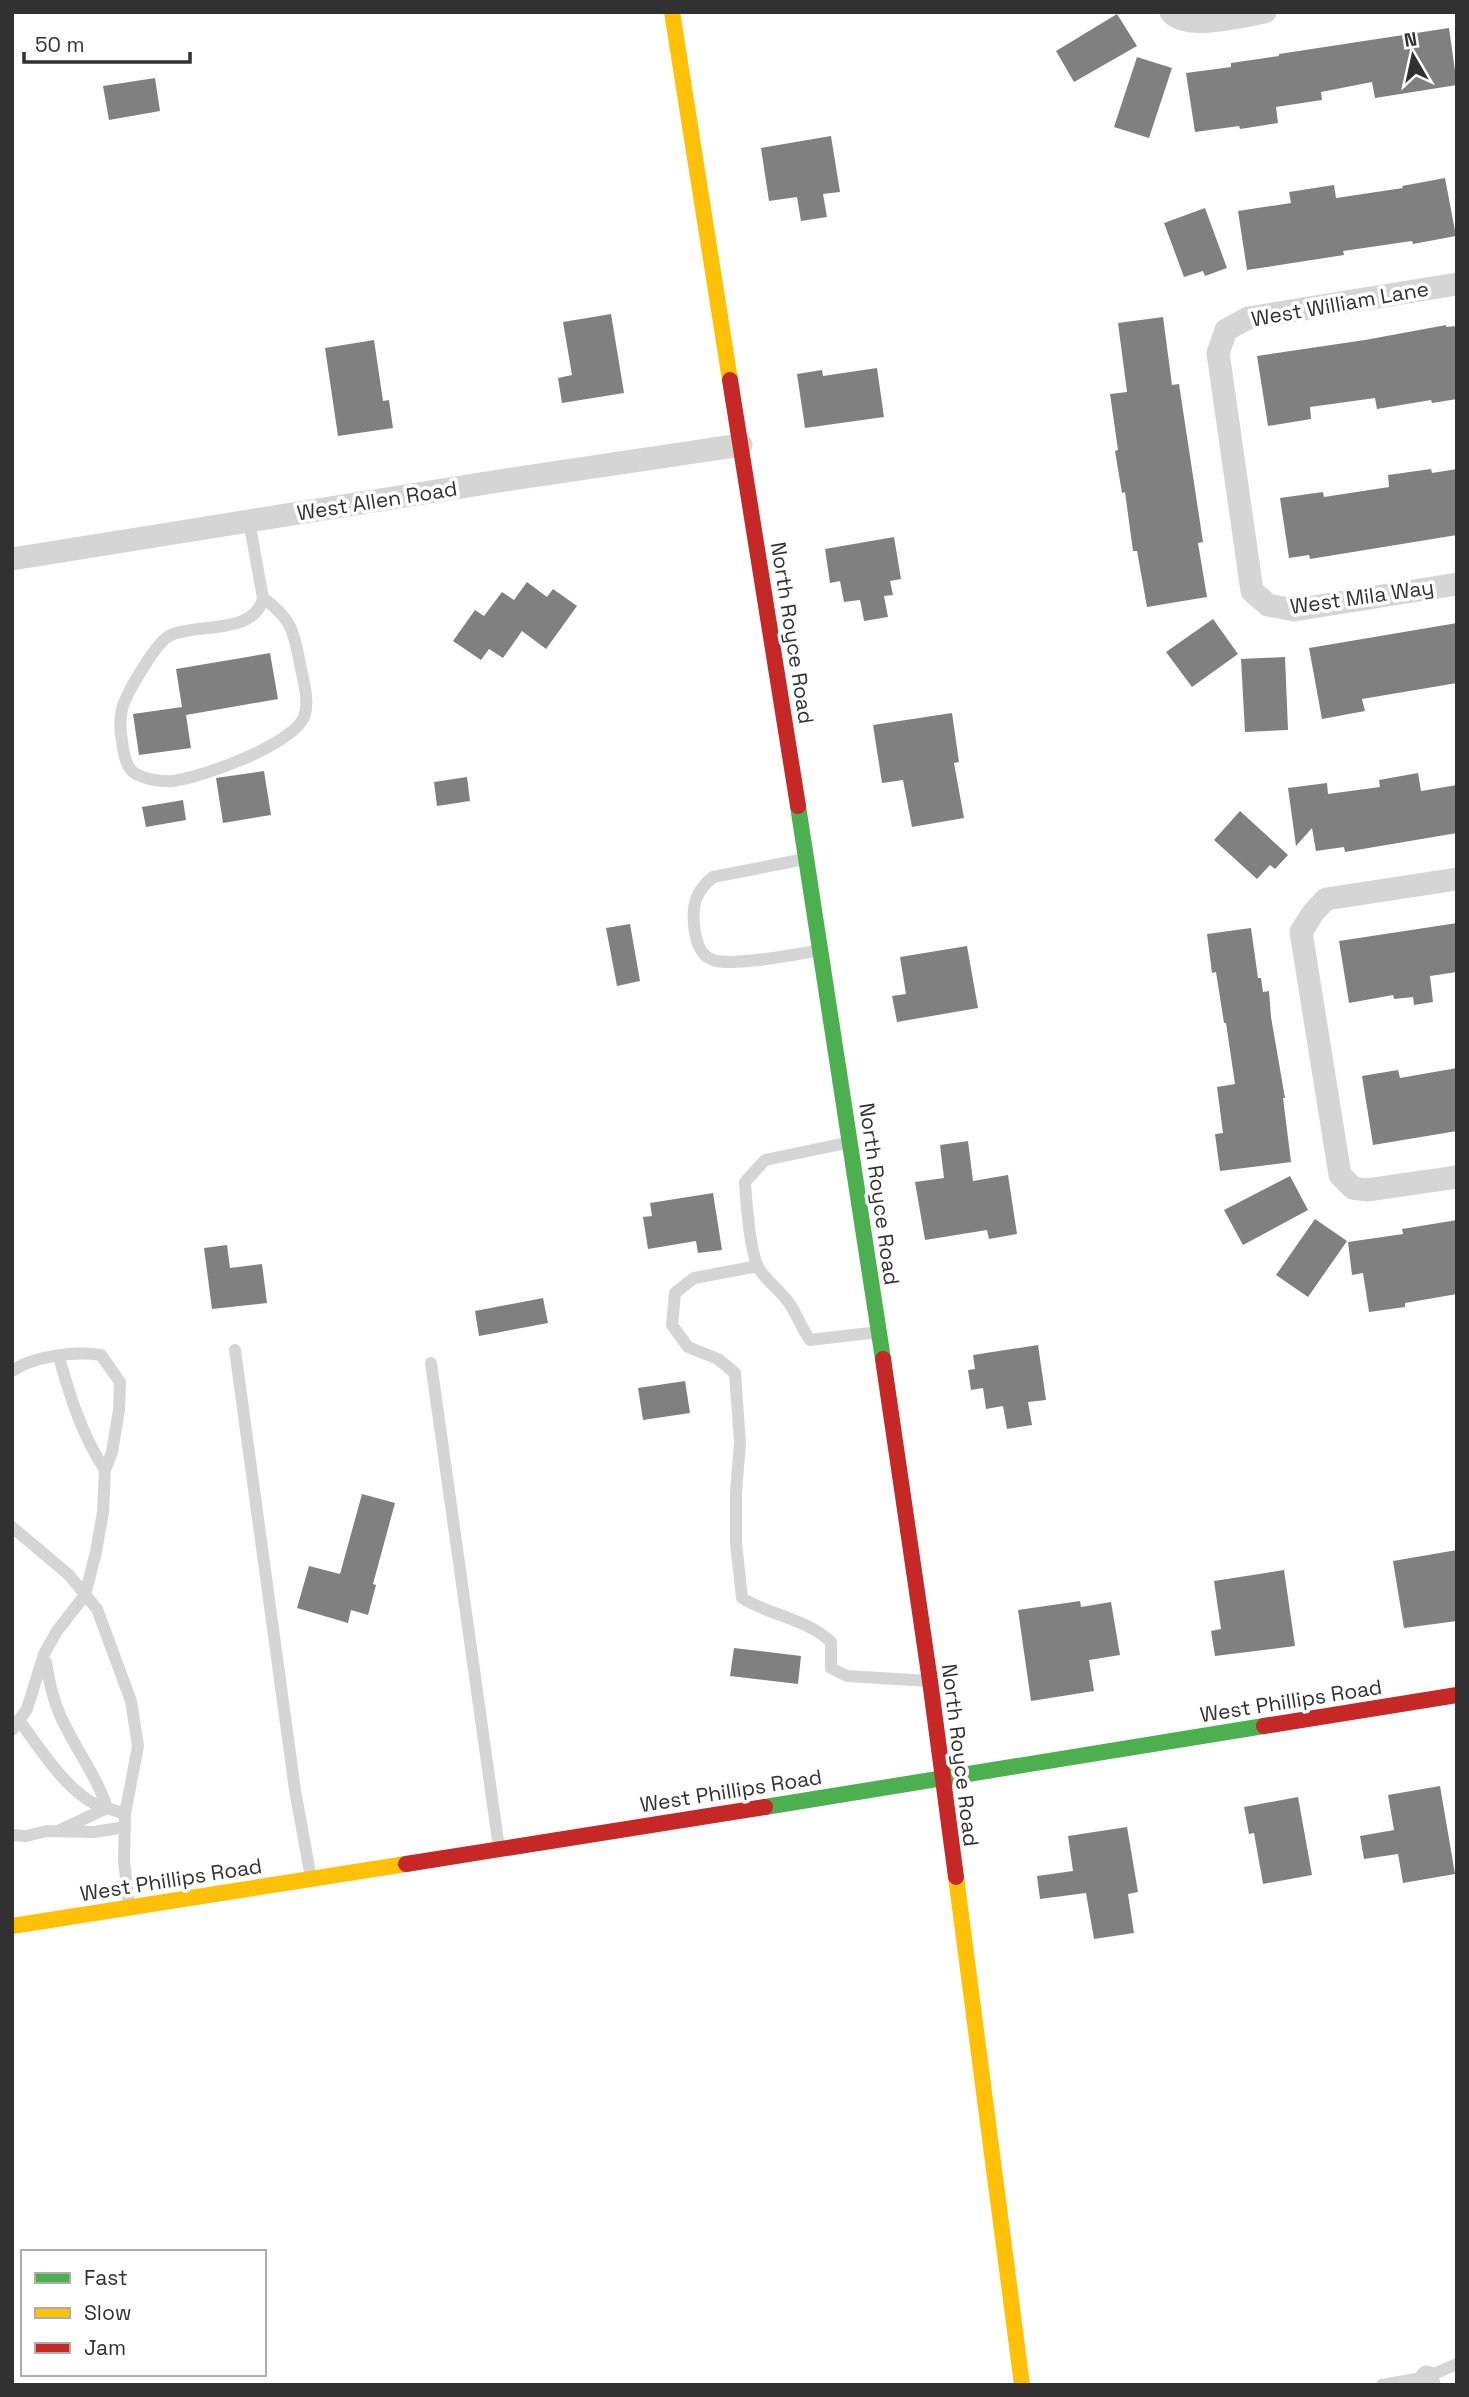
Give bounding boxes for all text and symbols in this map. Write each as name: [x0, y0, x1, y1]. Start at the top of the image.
scale bar: [24, 21, 191, 65]
north arrow: [1378, 21, 1448, 91]
text: N: [1402, 26, 1419, 53]
text: 50 m: [35, 31, 85, 58]
street label: West William Lane: [1249, 275, 1431, 332]
street label: West Allen Road: [295, 475, 459, 527]
street label: North Royce Road: [765, 540, 820, 726]
street label: West Mila Way: [1288, 573, 1436, 620]
street label: North Royce Road: [853, 1101, 906, 1287]
street label: North Royce Road: [936, 1662, 985, 1848]
street label: West Phillips Road: [1198, 1673, 1384, 1728]
street label: West Phillips Road: [638, 1763, 824, 1818]
street label: West Phillips Road: [78, 1852, 264, 1907]
legend: [21, 2250, 266, 2376]
text: Fast: [84, 2264, 128, 2291]
text: Slow: [84, 2299, 132, 2326]
text: Jam: [84, 2334, 126, 2361]

